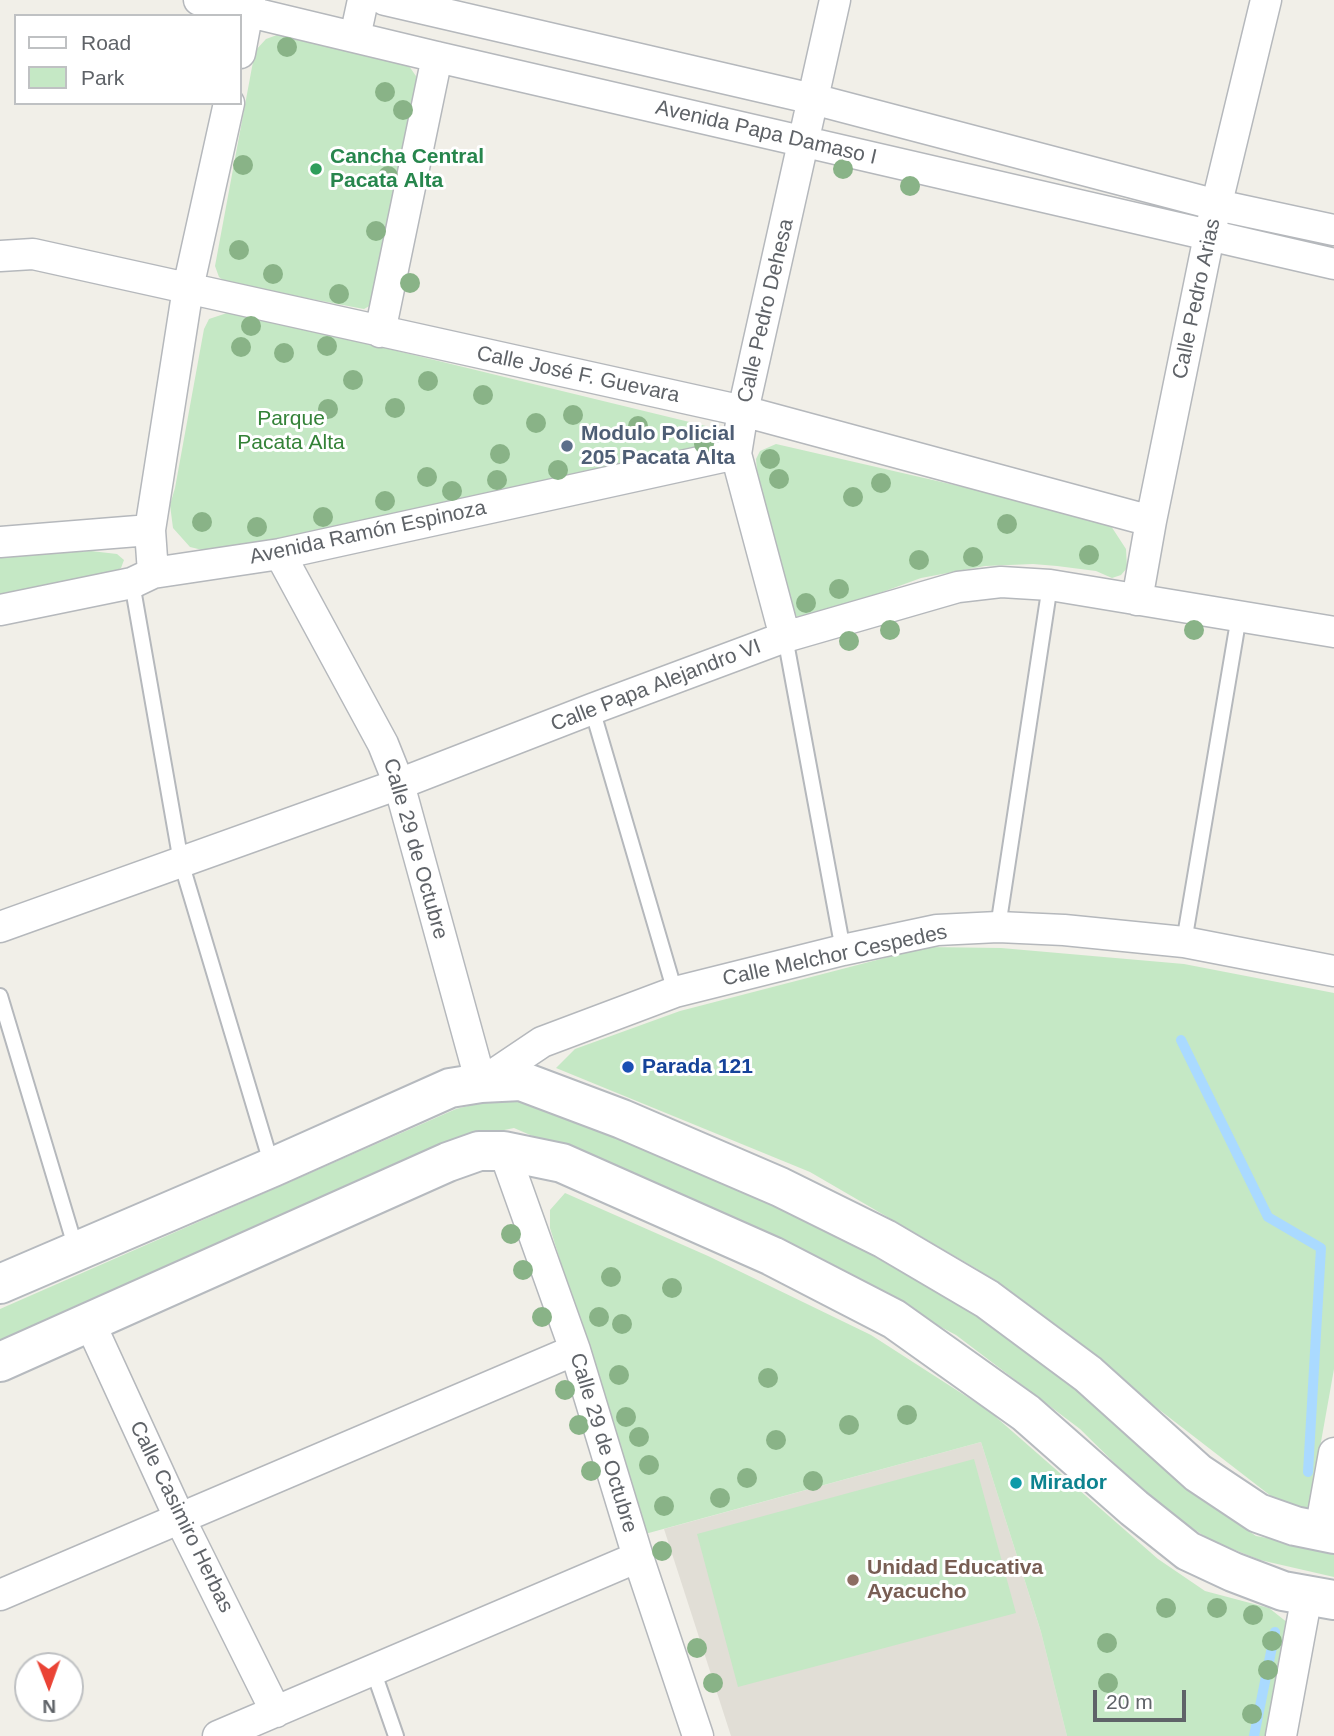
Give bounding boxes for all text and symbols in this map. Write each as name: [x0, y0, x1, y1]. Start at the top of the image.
legend: [14, 14, 242, 105]
text: Road: [81, 31, 131, 54]
text: Park: [81, 66, 124, 89]
street label: Avenida Papa Damaso I: [653, 95, 879, 171]
place label: Cancha Central Pacata Alta: [330, 144, 484, 194]
marker: Cancha Central Pacata Alta: [308, 161, 324, 177]
street label: Calle Pedro Arias: [1168, 216, 1226, 382]
street label: Calle Pedro Dehesa: [733, 217, 799, 405]
street label: Calle José F. Guevara: [474, 341, 682, 409]
park label: Parque Pacata Alta: [237, 406, 345, 456]
place label: Modulo Policial 205 Pacata Alta: [581, 421, 735, 471]
marker: Modulo Policial 205 Pacata Alta: [559, 438, 575, 454]
street label: Avenida Ramón Espinoza: [247, 496, 489, 570]
street label: Calle Papa Alejandro VI: [547, 634, 765, 738]
street label: Calle 29 de Octubre: [377, 756, 453, 942]
street label: Calle Melchor Cespedes: [720, 920, 950, 992]
place label: Parada 121: [642, 1054, 753, 1080]
marker: Parada 121: [620, 1059, 636, 1075]
street label: Calle 29 de Octubre: [564, 1350, 642, 1536]
street label: Calle Casimiro Herbas: [124, 1417, 238, 1617]
place label: Mirador: [1030, 1470, 1107, 1496]
marker: Mirador: [1008, 1475, 1024, 1491]
place label: Unidad Educativa Ayacucho: [867, 1555, 1043, 1605]
marker: Unidad Educativa Ayacucho: [845, 1572, 861, 1588]
north arrow: [14, 1652, 84, 1722]
scale bar: [1096, 1676, 1189, 1720]
text: 20 m: [1106, 1690, 1153, 1713]
text: N: [42, 1696, 56, 1717]

